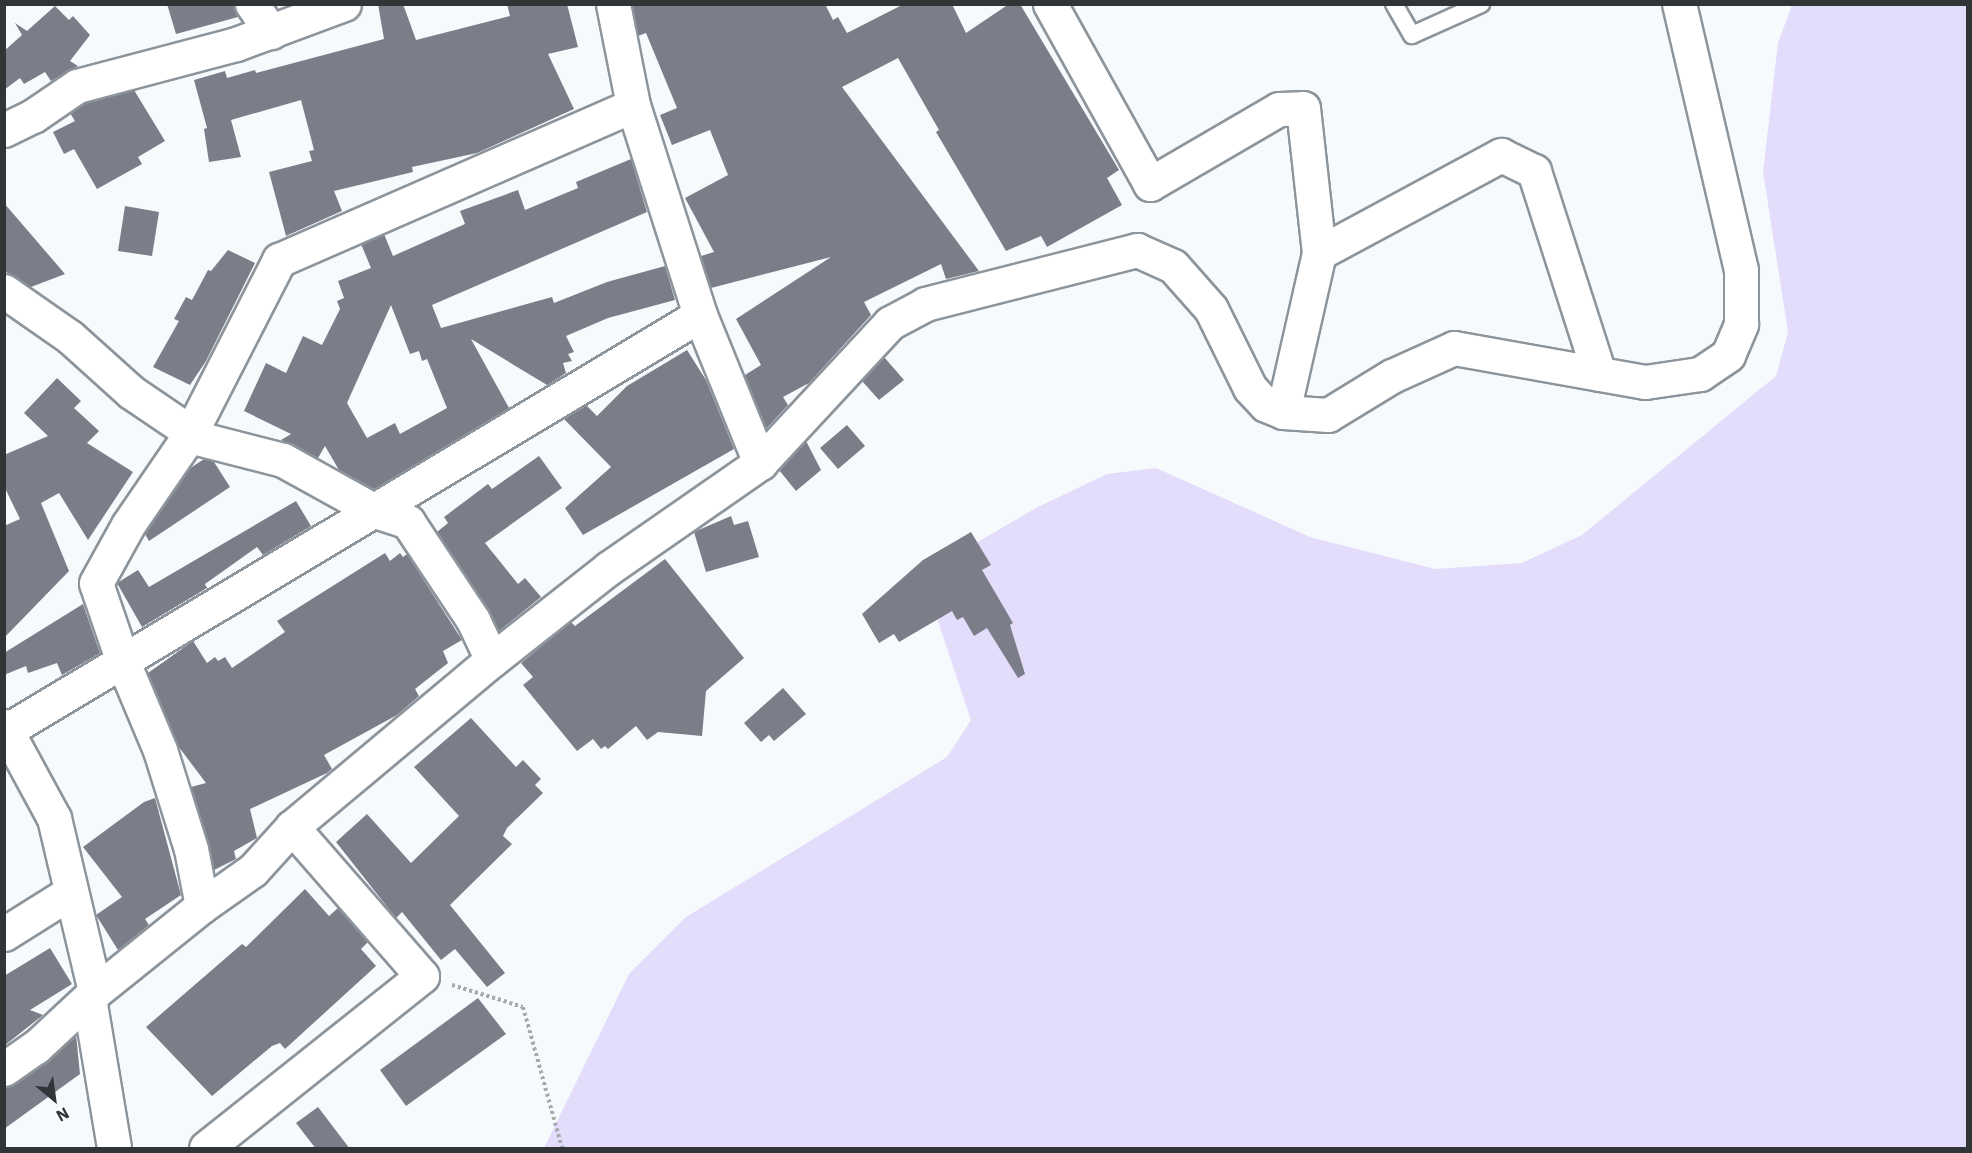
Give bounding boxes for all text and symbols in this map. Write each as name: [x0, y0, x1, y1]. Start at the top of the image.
north arrow: [24, 1069, 84, 1129]
text: N: [53, 1103, 73, 1126]

